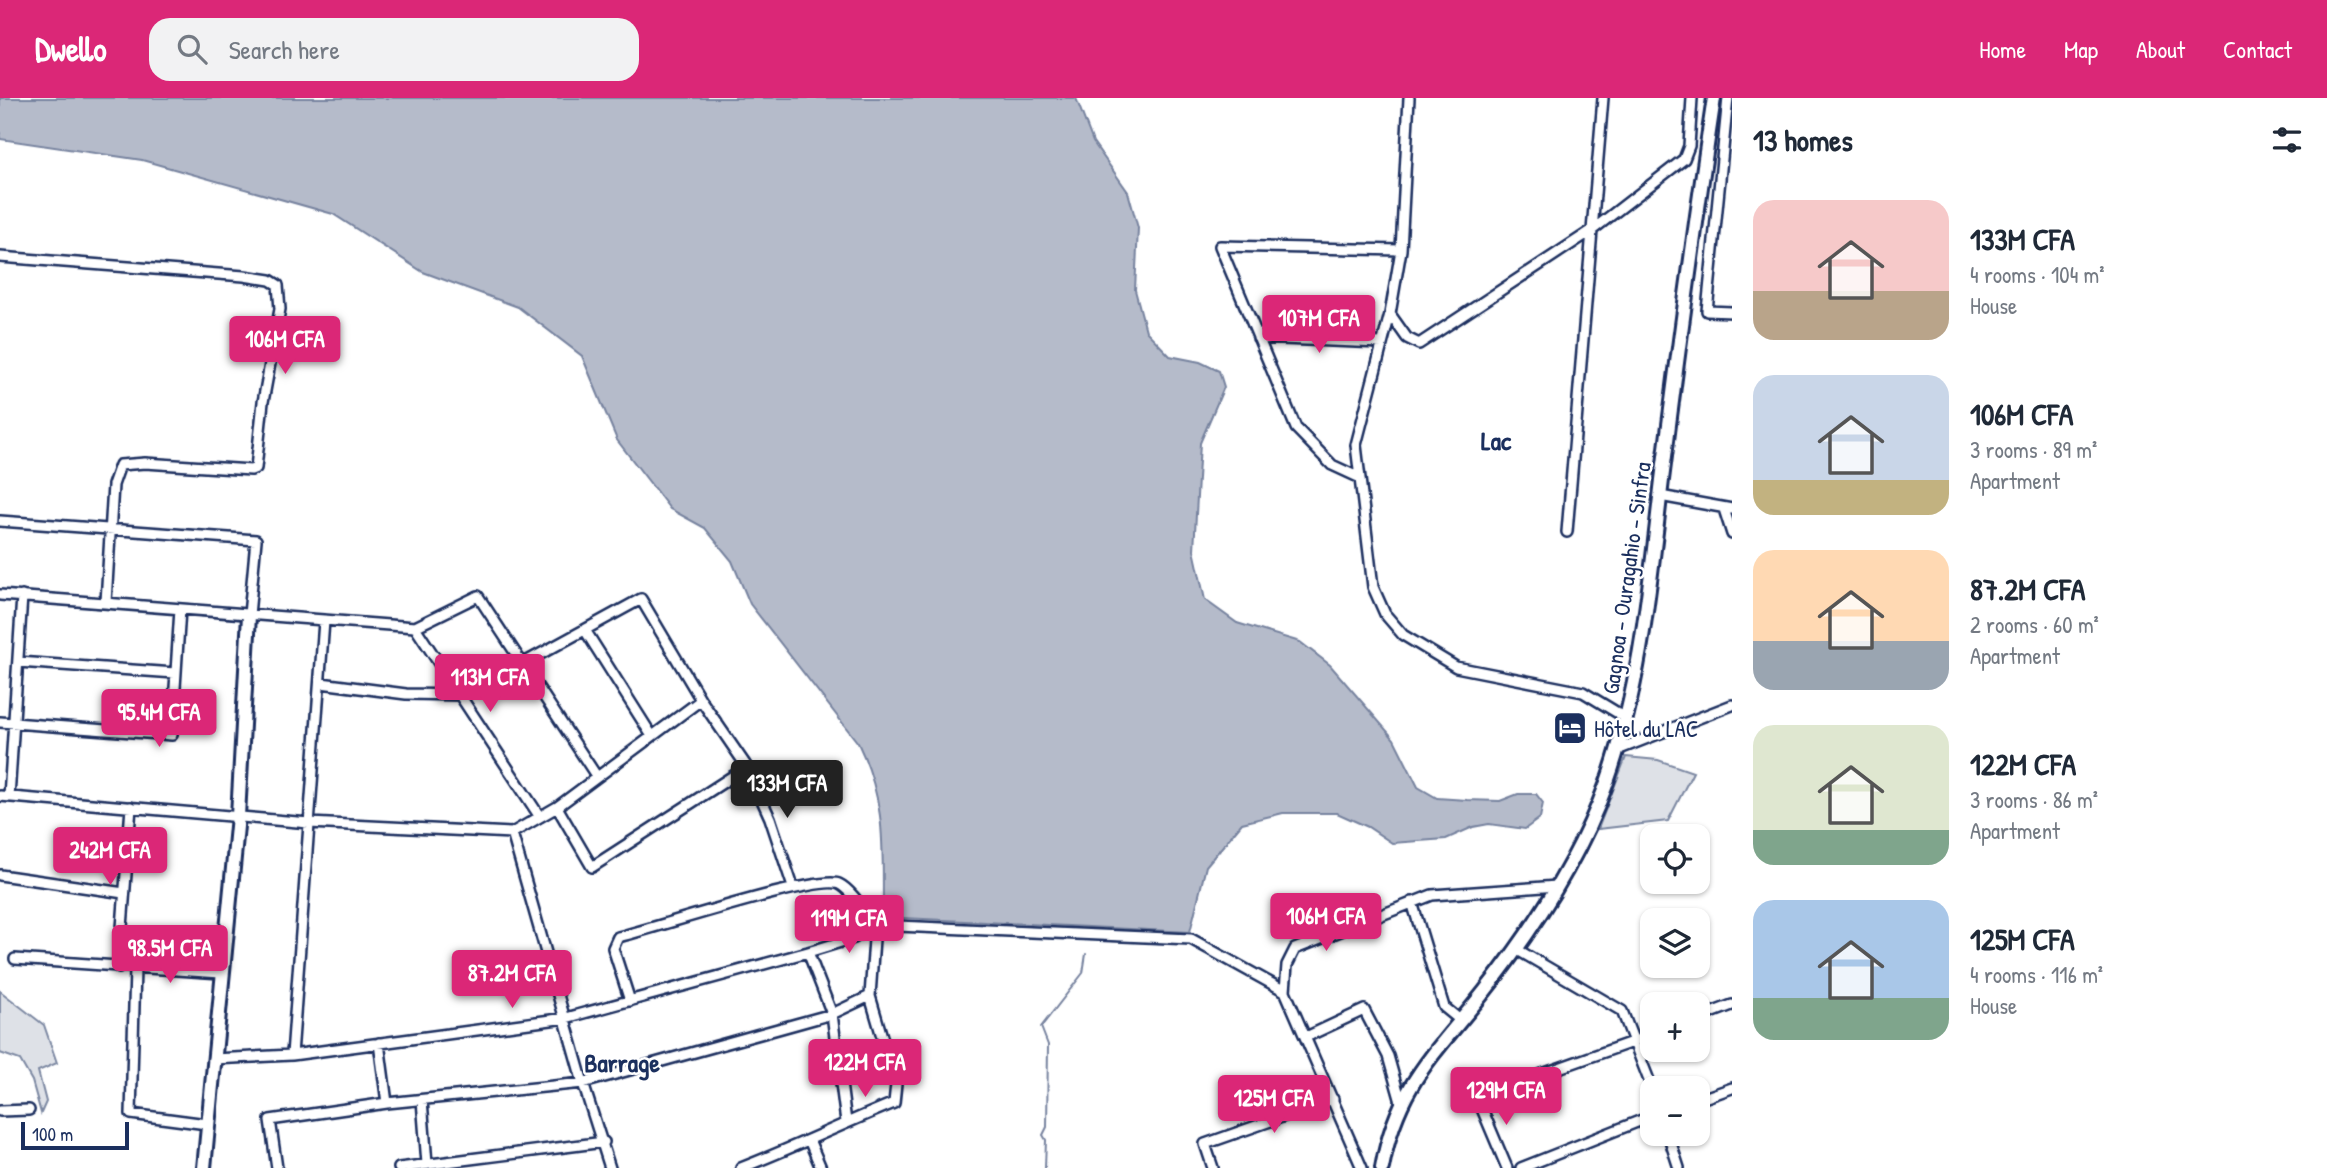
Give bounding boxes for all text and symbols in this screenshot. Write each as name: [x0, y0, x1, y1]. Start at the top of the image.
search box: [149, 18, 639, 81]
text: Dwello: [35, 27, 107, 71]
icon: search: [173, 30, 211, 68]
text: Search here: [229, 32, 340, 67]
text: Home: [1979, 33, 2026, 65]
text: Map: [2064, 33, 2098, 65]
text: About: [2136, 33, 2185, 65]
text: Contact: [2223, 33, 2292, 65]
text: 13 homes: [1753, 120, 1853, 160]
icon: filters: [2268, 121, 2306, 159]
text: 133M CFA: [1970, 219, 2075, 259]
icon: home: [1809, 228, 1893, 312]
text: 4 rooms · 104 m²: [1970, 259, 2104, 290]
text: House: [1970, 290, 2017, 321]
pin: 107M CFA: [1247, 296, 1391, 355]
text: 107M CFA: [1278, 302, 1360, 333]
pin: 106M CFA: [213, 316, 357, 376]
text: 106M CFA: [245, 323, 325, 354]
text: 106M CFA: [1970, 394, 2073, 434]
icon: home: [1809, 403, 1893, 487]
district label: Lac: [1481, 423, 1512, 458]
text: 3 rooms · 89 m²: [1970, 434, 2097, 465]
street label: Gagnoa - Ouragahio - Sinfra: [1594, 460, 1658, 696]
text: Apartment: [1970, 465, 2060, 496]
text: 87.2M CFA: [1970, 569, 2085, 609]
icon: home: [1809, 578, 1893, 662]
text: 2 rooms · 60 m²: [1970, 609, 2099, 640]
text: Apartment: [1970, 640, 2060, 671]
pin: 113M CFA: [418, 654, 562, 714]
text: 113M CFA: [451, 661, 529, 692]
pin: 95.4M CFA: [79, 690, 239, 749]
text: 95.4M CFA: [117, 696, 201, 727]
hotel icon: Hôtel du LAC: [1551, 709, 1589, 747]
place label: Hôtel du LAC: [1594, 713, 1698, 744]
text: 122M CFA: [1970, 744, 2076, 784]
icon: home: [1809, 753, 1893, 837]
pin: 133M CFA: [715, 760, 859, 820]
text: 133M CFA: [747, 767, 827, 798]
text: 3 rooms · 86 m²: [1970, 784, 2098, 815]
text: Apartment: [1970, 815, 2060, 846]
map controls: [1640, 824, 1710, 1146]
button: locate: [1640, 824, 1710, 894]
pin: 242M CFA: [38, 828, 182, 887]
text: 242M CFA: [69, 834, 151, 865]
pin: 106M CFA: [1254, 894, 1398, 953]
pin: 119M CFA: [777, 896, 921, 955]
text: 106M CFA: [1286, 900, 1366, 931]
text: 119M CFA: [811, 902, 887, 933]
button: layers: [1640, 908, 1710, 978]
text: 125M CFA: [1970, 919, 2075, 959]
pin: 98.5M CFA: [90, 926, 250, 985]
icon: home: [1809, 928, 1893, 1012]
text: 98.5M CFA: [128, 932, 212, 963]
pin: 87.2M CFA: [432, 950, 592, 1010]
text: 87.2M CFA: [468, 957, 556, 988]
text: 4 rooms · 116 m²: [1970, 959, 2103, 990]
text: House: [1970, 990, 2017, 1021]
button: +: [1640, 992, 1710, 1062]
pin: 122M CFA: [793, 1040, 937, 1099]
district label: Barrage: [584, 1045, 660, 1081]
text: 122M CFA: [824, 1046, 906, 1077]
pin: 129M CFA: [1434, 1068, 1578, 1127]
text: 129M CFA: [1467, 1074, 1545, 1105]
pin: 125M CFA: [1202, 1076, 1346, 1135]
button: −: [1640, 1076, 1710, 1146]
text: 125M CFA: [1234, 1082, 1314, 1113]
scale bar: [21, 1119, 130, 1151]
text: 100 m: [32, 1121, 73, 1147]

